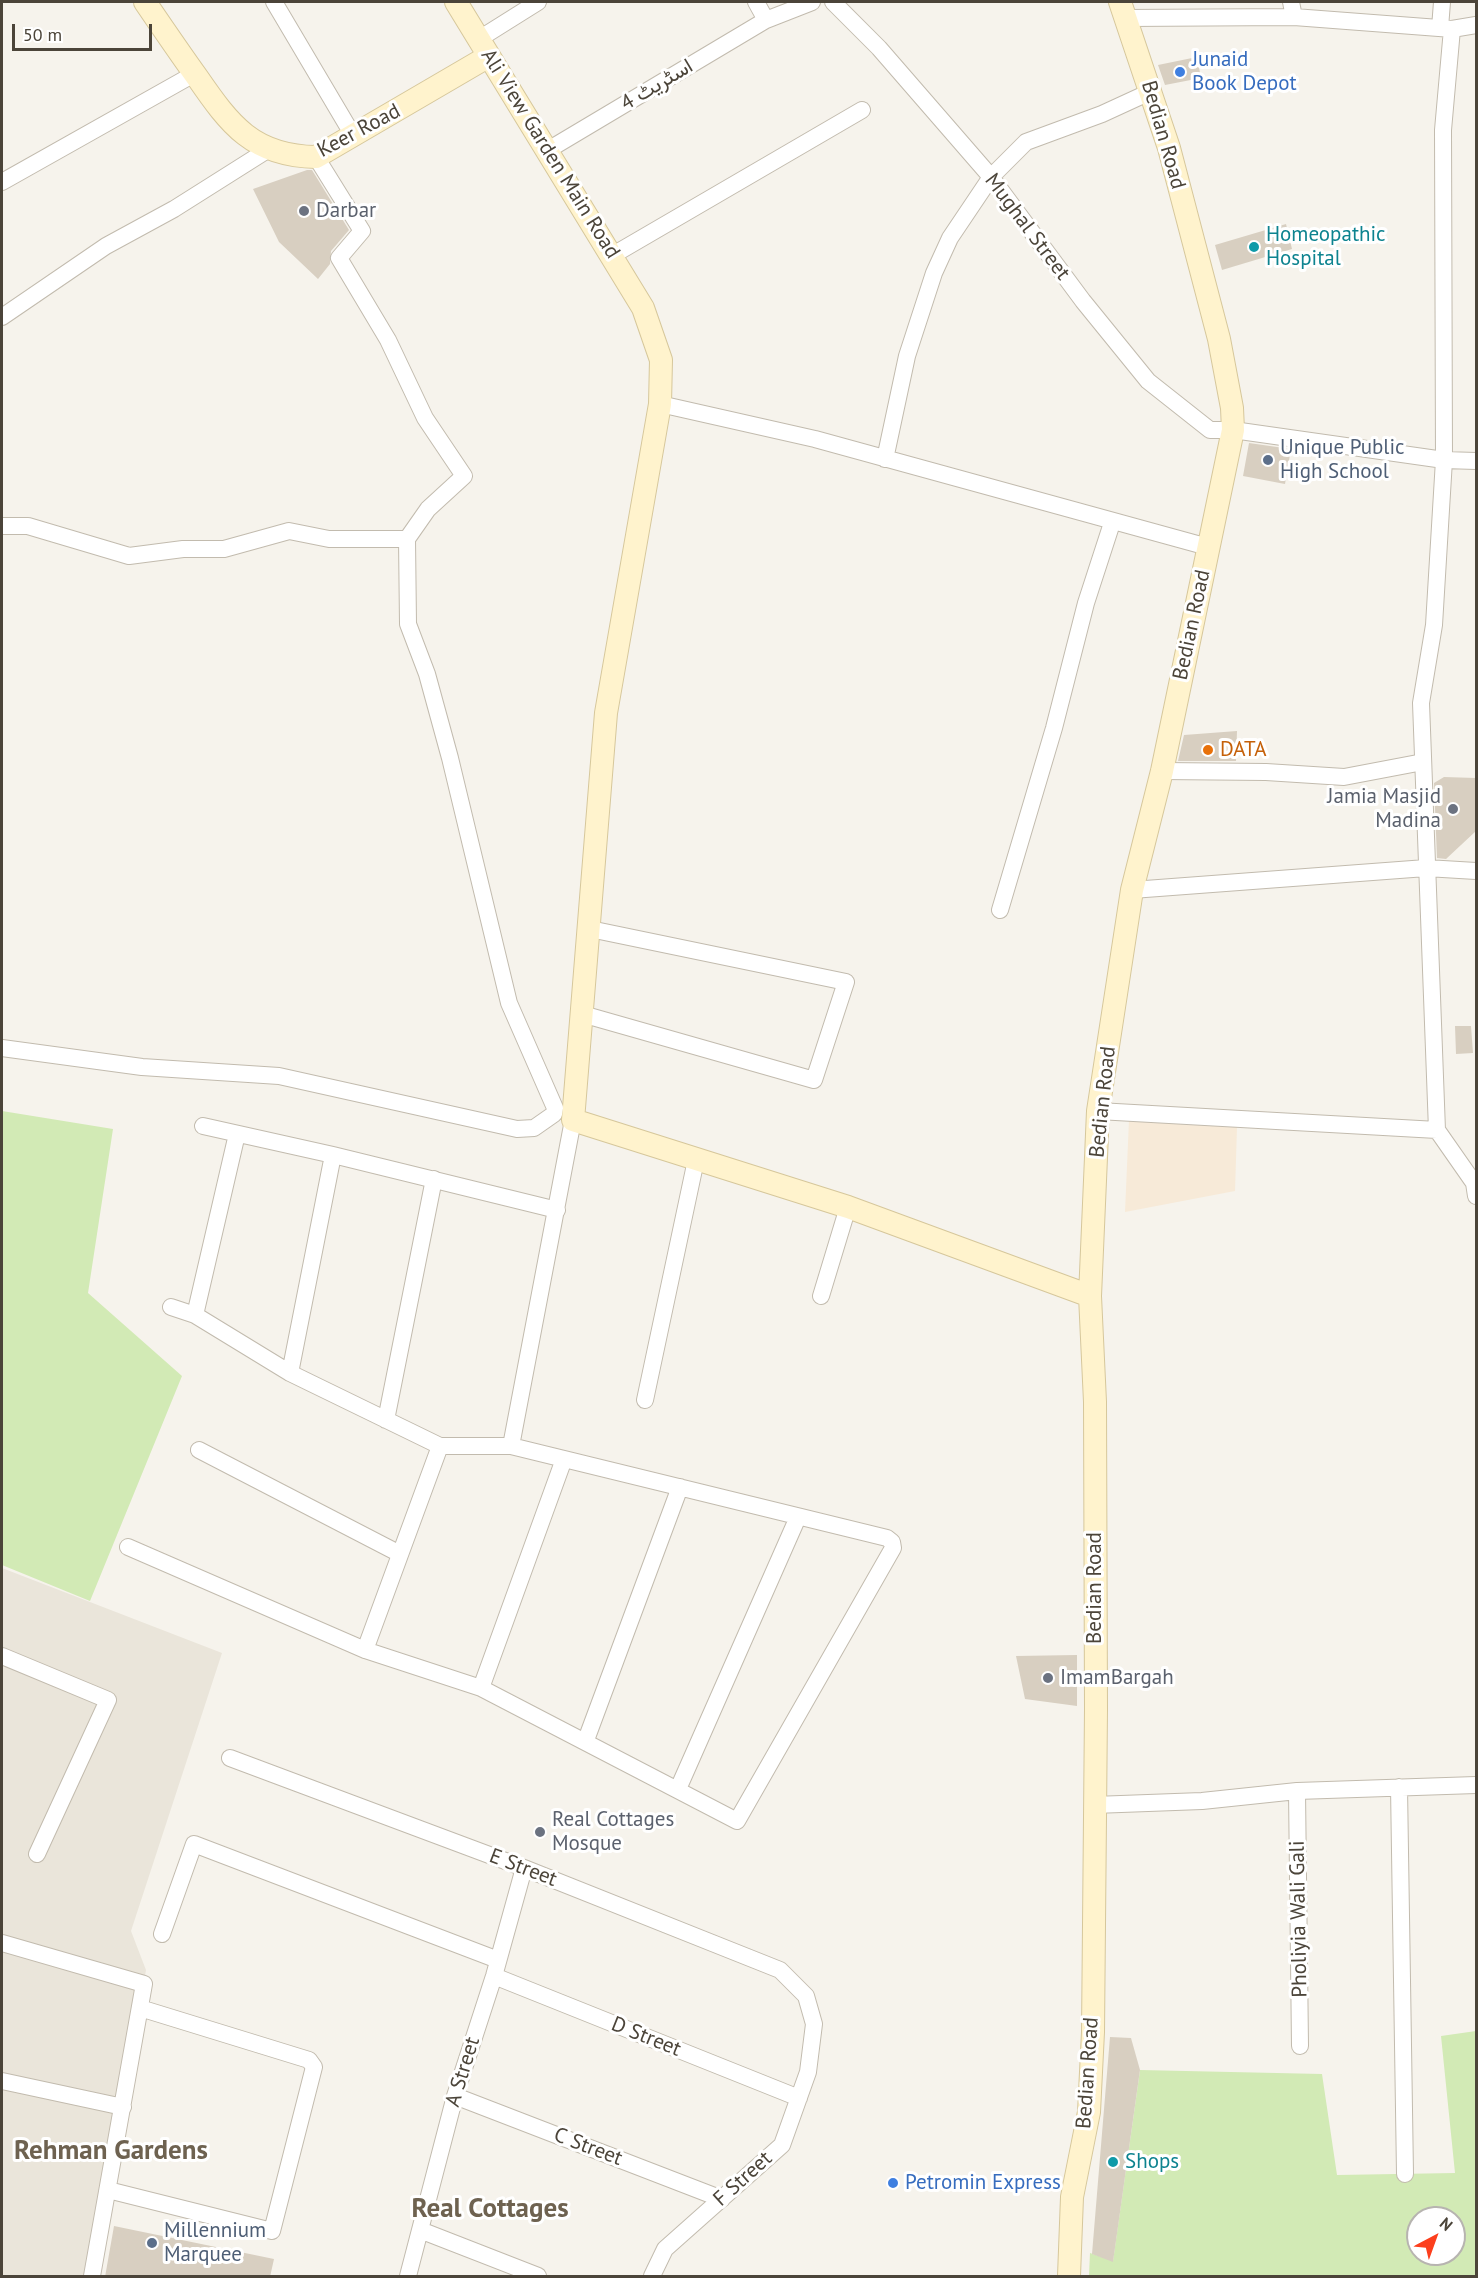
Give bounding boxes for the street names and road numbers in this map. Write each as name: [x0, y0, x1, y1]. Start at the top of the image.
street label: Ali View Garden Main Road: [475, 45, 625, 263]
street label: اسٹریٹ 4: [616, 54, 698, 116]
street label: Bedian Road: [1135, 78, 1191, 192]
street label: Keer Road: [313, 99, 405, 163]
street label: Mughal Street: [979, 169, 1075, 285]
street label: Bedian Road: [1168, 568, 1216, 682]
street label: Bedian Road: [1085, 1045, 1121, 1159]
street label: Bedian Road: [1082, 1532, 1108, 1644]
street label: Pholiyia Wali Gali: [1285, 1840, 1313, 1998]
street label: E Street: [486, 1844, 560, 1892]
street label: D Street: [607, 2012, 685, 2062]
street label: Bedian Road: [1072, 2016, 1104, 2130]
street label: A Street: [440, 2034, 486, 2110]
street label: C Street: [550, 2122, 626, 2172]
street label: F Street: [709, 2146, 777, 2212]

